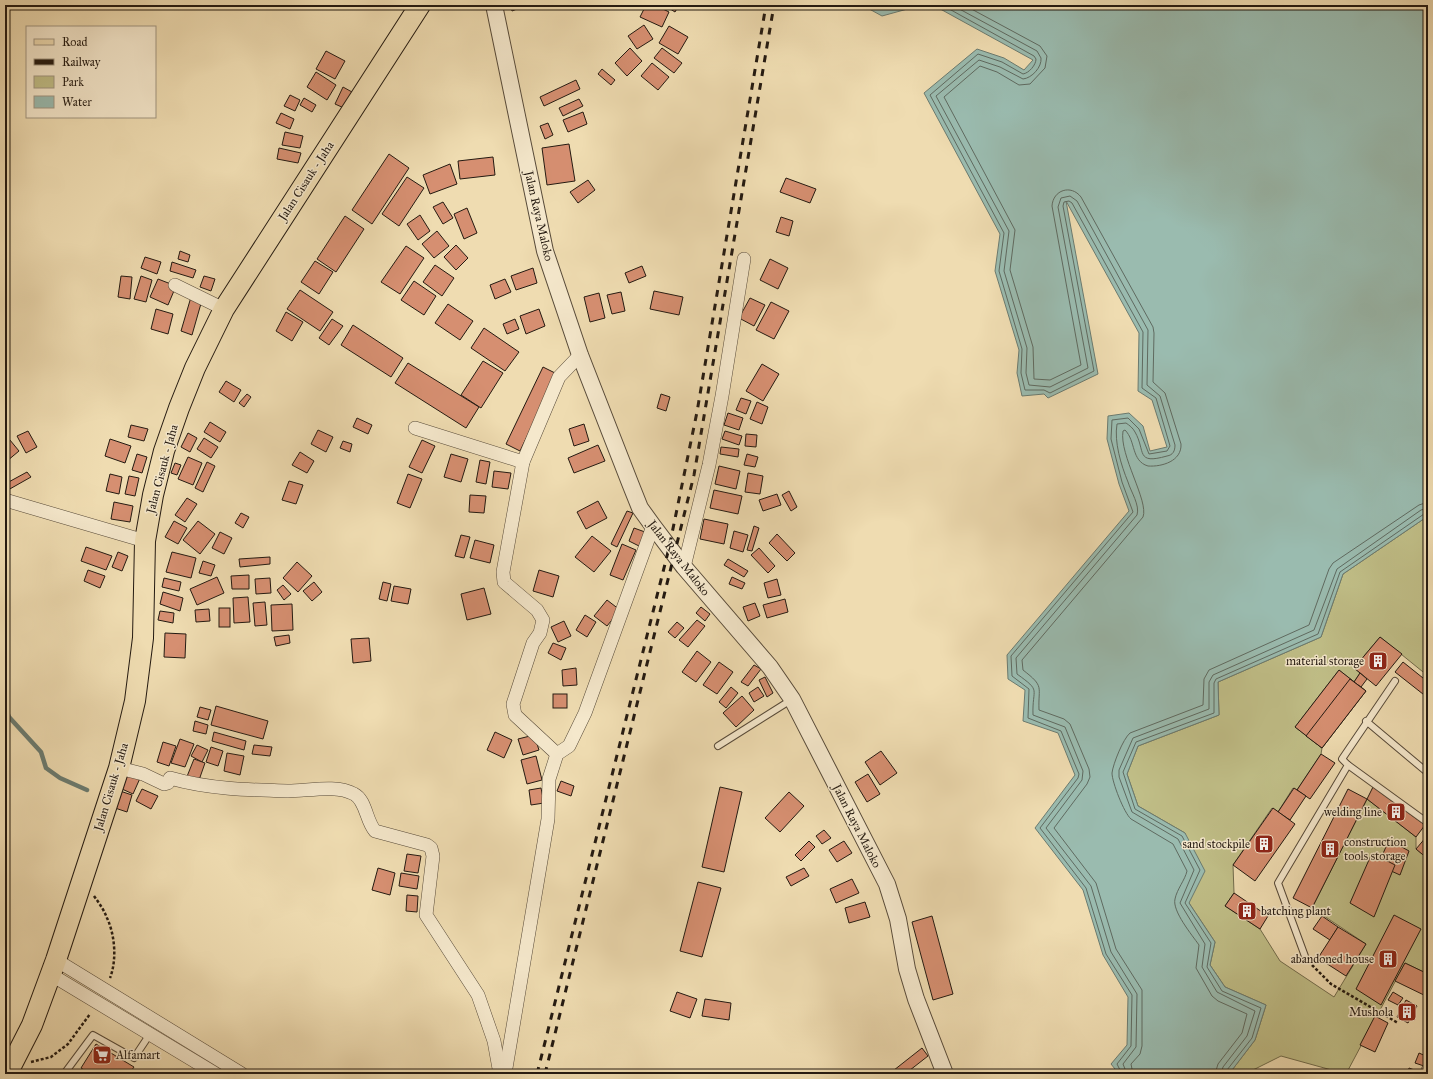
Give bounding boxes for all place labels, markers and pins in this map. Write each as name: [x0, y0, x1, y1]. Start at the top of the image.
building icon: material storage: [1367, 650, 1389, 672]
place label: material storage: [1286, 654, 1364, 669]
building icon: welding line: [1385, 801, 1407, 823]
place label: welding line: [1324, 805, 1382, 820]
building icon: sand stockpile: [1253, 833, 1275, 855]
place label: construction tools storage: [1344, 835, 1407, 864]
place label: sand stockpile: [1183, 837, 1250, 851]
building icon: construction tools storage: [1319, 838, 1341, 860]
building icon: batching plant: [1236, 900, 1258, 922]
place label: batching plant: [1261, 904, 1332, 919]
building icon: abandoned house: [1377, 948, 1399, 970]
place label: abandoned house: [1291, 952, 1374, 966]
building icon: Mushola: [1396, 1001, 1418, 1023]
place label: Mushola: [1349, 1005, 1394, 1019]
supermarket icon: Alfamart: [91, 1044, 113, 1066]
place label: Alfamart: [115, 1048, 161, 1062]

